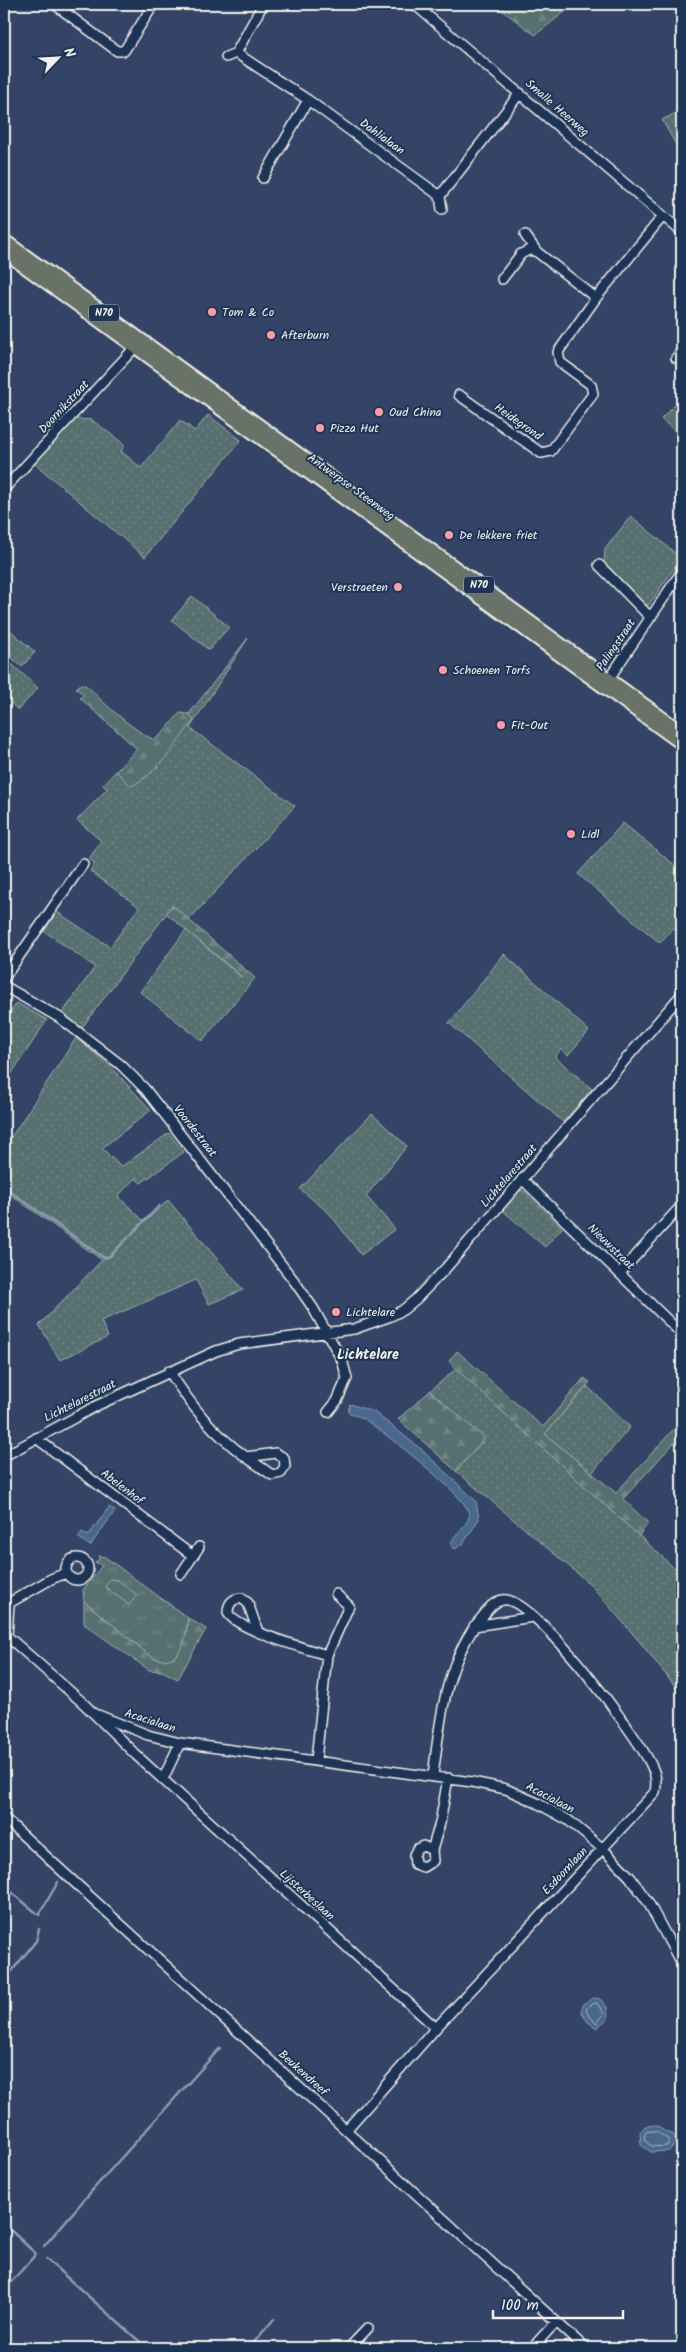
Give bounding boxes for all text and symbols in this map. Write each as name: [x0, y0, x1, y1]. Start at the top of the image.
north arrow: [32, 32, 82, 82]
text: N: [57, 44, 81, 62]
street label: Smalle Heerweg: [521, 75, 594, 141]
street label: Dahlialaan: [355, 114, 409, 160]
place label: Tom & Co: [222, 303, 274, 322]
road number: N70: [89, 304, 119, 322]
marker: Tom & Co: [206, 306, 218, 318]
place label: Afterburn: [281, 326, 329, 345]
marker: Afterburn: [265, 329, 277, 341]
street label: Doornikstraat: [34, 376, 94, 438]
street label: Heidegrond: [490, 398, 547, 446]
place label: Oud China: [389, 403, 442, 422]
marker: Oud China: [373, 406, 385, 418]
place label: Pizza Hut: [330, 419, 379, 438]
marker: Pizza Hut: [314, 422, 326, 434]
street label: Antwerpse Steenweg: [303, 449, 399, 525]
place label: De lekkere friet: [459, 526, 538, 545]
marker: De lekkere friet: [443, 529, 455, 541]
road number: N70: [464, 576, 494, 594]
place label: Verstraeten: [331, 578, 388, 597]
marker: Verstraeten: [392, 581, 404, 593]
street label: Palingstraat: [591, 615, 641, 675]
place label: Schoenen Torfs: [453, 661, 530, 680]
marker: Schoenen Torfs: [437, 664, 449, 676]
place label: Fit-Out: [511, 716, 548, 735]
marker: Fit-Out: [495, 719, 507, 731]
place label: Lidl: [581, 825, 599, 844]
marker: Lidl: [565, 828, 577, 840]
street label: Voordestraat: [168, 1101, 222, 1162]
street label: Lichtelarestraat: [476, 1140, 542, 1212]
street label: Nieuwstraat: [583, 1219, 639, 1275]
place label: Lichtelare: [346, 1303, 396, 1322]
marker: Lichtelare: [330, 1306, 342, 1318]
district label: Lichtelare: [337, 1344, 399, 1366]
street label: Lichtelarestraat: [41, 1374, 120, 1427]
street label: Abelenhof: [96, 1464, 149, 1511]
street label: Acacialaan: [122, 1704, 178, 1738]
street label: Acacialaan: [522, 1777, 578, 1819]
street label: Esdoornlaan: [538, 1843, 592, 1899]
street label: Lijsterbeslaan: [275, 1865, 339, 1925]
street label: Beukendreef: [274, 2045, 333, 2102]
scale bar: [493, 2287, 624, 2319]
text: 100 m: [501, 2294, 539, 2318]

